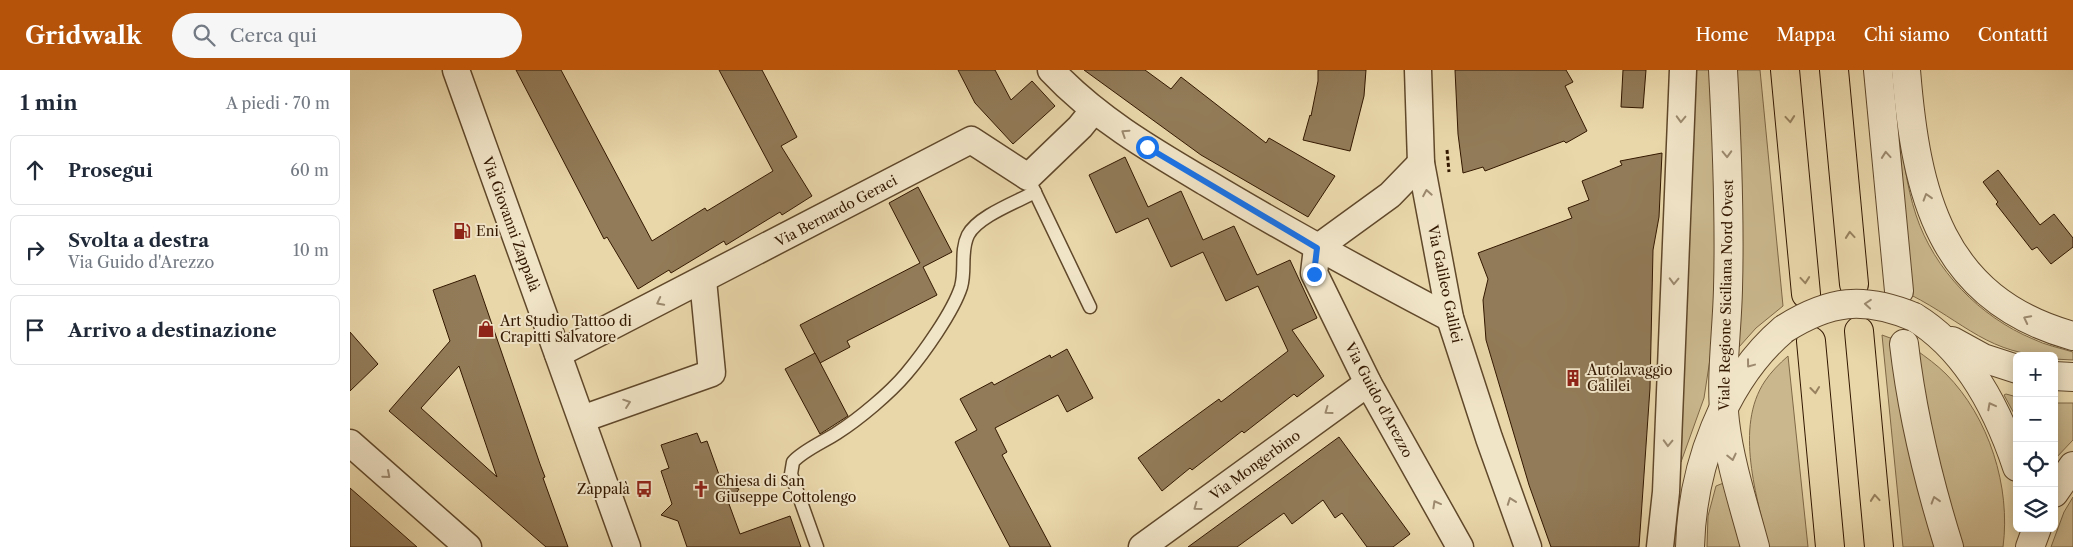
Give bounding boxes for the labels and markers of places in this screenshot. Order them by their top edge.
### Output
fuel station icon: Eni [452,221,472,241]
place label: Eni [476,222,499,240]
place label: Art Studio Tattoo di Crapitti Salvatore [499,312,632,346]
shop icon: Art Studio Tattoo di Crapitti Salvatore [476,319,496,339]
place label: Autolavaggio Galilei [1586,361,1673,395]
building icon: Autolavaggio Galilei [1563,368,1583,388]
place label: Chiesa di San Giuseppe Cottolengo [715,472,856,506]
bus stop icon: Zappalà [634,479,654,499]
church icon: Chiesa di San Giuseppe Cottolengo [691,479,711,499]
place label: Zappalà [577,480,631,498]

